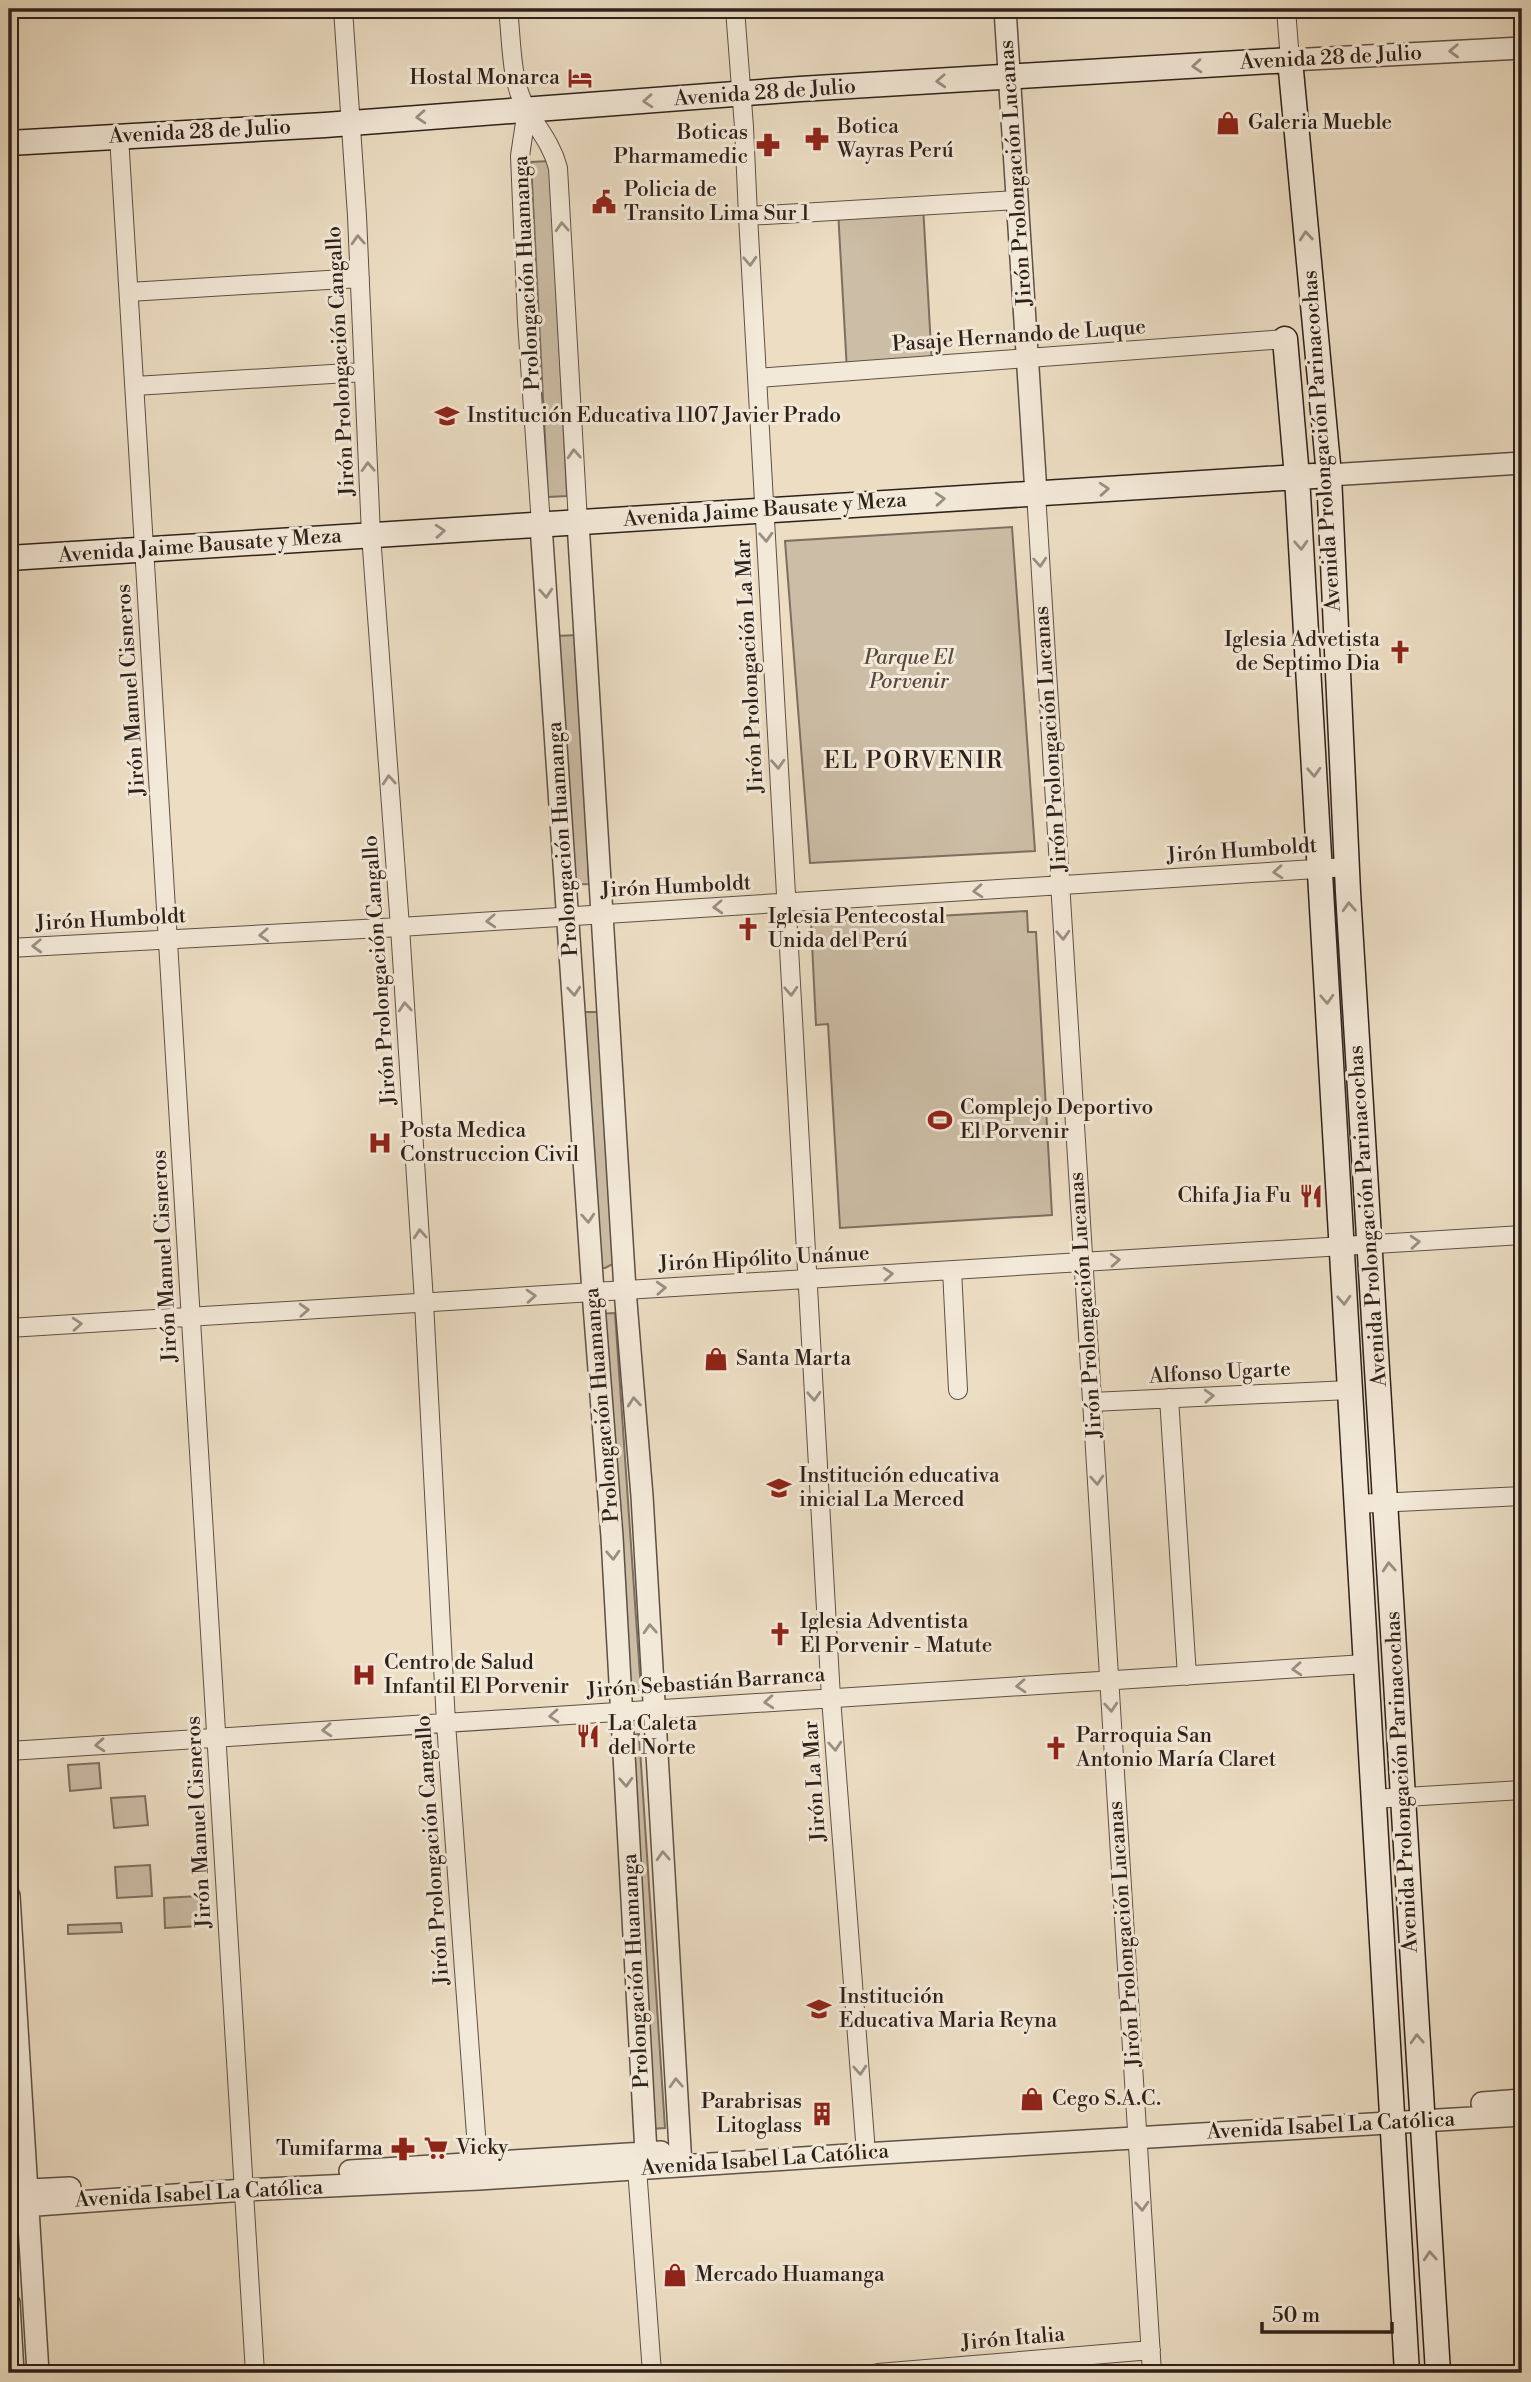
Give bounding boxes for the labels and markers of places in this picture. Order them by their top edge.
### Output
hotel icon: Hostal Monarca [566,64,594,92]
place label: Hostal Monarca [410,65,560,91]
shop icon: Galeria Mueble [1214,109,1242,137]
place label: Galeria Mueble [1248,110,1392,136]
place label: Botica Wayras Perú [836,114,954,164]
place label: Boticas Pharmamedic [614,120,748,170]
pharmacy icon: Botica Wayras Perú [803,125,831,153]
pharmacy icon: Boticas Pharmamedic [754,131,782,159]
place label: Policia de Transito Lima Sur 1 [624,177,810,227]
public building icon: Policia de Transito Lima Sur 1 [590,188,618,216]
school or university icon: Institución Educativa 1107 Javier Prado [433,402,461,430]
place label: Institución Educativa 1107 Javier Prado [467,403,841,429]
place label: Iglesia Advetista de Septimo Dia [1224,627,1380,677]
church icon: Iglesia Advetista de Septimo Dia [1386,638,1414,666]
place label: Iglesia Pentecostal Unida del Perú [768,904,945,954]
church icon: Iglesia Pentecostal Unida del Perú [734,915,762,943]
place label: Complejo Deportivo El Porvenir [960,1095,1153,1145]
sports icon: Complejo Deportivo El Porvenir [926,1106,954,1134]
place label: Posta Medica Construccion Civil [400,1118,579,1168]
hospital icon: Posta Medica Construccion Civil [366,1129,394,1157]
restaurant icon: Chifa Jia Fu [1297,1182,1325,1210]
place label: Chifa Jia Fu [1177,1183,1291,1209]
shop icon: Santa Marta [702,1345,730,1373]
place label: Santa Marta [736,1346,852,1372]
place label: Institución educativa inicial La Merced [799,1463,1000,1513]
school or university icon: Institución educativa inicial La Merced [765,1474,793,1502]
place label: Iglesia Adventista El Porvenir - Matute [800,1609,992,1659]
church icon: Iglesia Adventista El Porvenir - Matute [766,1620,794,1648]
place label: Centro de Salud Infantil El Porvenir [384,1650,569,1700]
hospital icon: Centro de Salud Infantil El Porvenir [350,1661,378,1689]
place label: La Caleta del Norte [608,1711,697,1761]
restaurant icon: La Caleta del Norte [574,1722,602,1750]
place label: Parroquia San Antonio María Claret [1075,1723,1277,1773]
church icon: Parroquia San Antonio María Claret [1042,1734,1070,1762]
place label: Institución Educativa Maria Reyna [839,1984,1057,2034]
school or university icon: Institución Educativa Maria Reyna [805,1995,833,2023]
shop icon: Cego S.A.C. [1018,2085,1046,2113]
place label: Cego S.A.C. [1052,2086,1161,2112]
place label: Parabrisas Litoglass [701,2089,802,2139]
building icon: Parabrisas Litoglass [808,2100,836,2128]
supermarket icon: Vicky [422,2134,450,2162]
pharmacy icon: Tumifarma [389,2135,417,2163]
place label: Vicky [455,2135,509,2161]
place label: Tumifarma [276,2136,383,2162]
shop icon: Mercado Huamanga [661,2261,689,2289]
place label: Mercado Huamanga [695,2262,885,2288]

